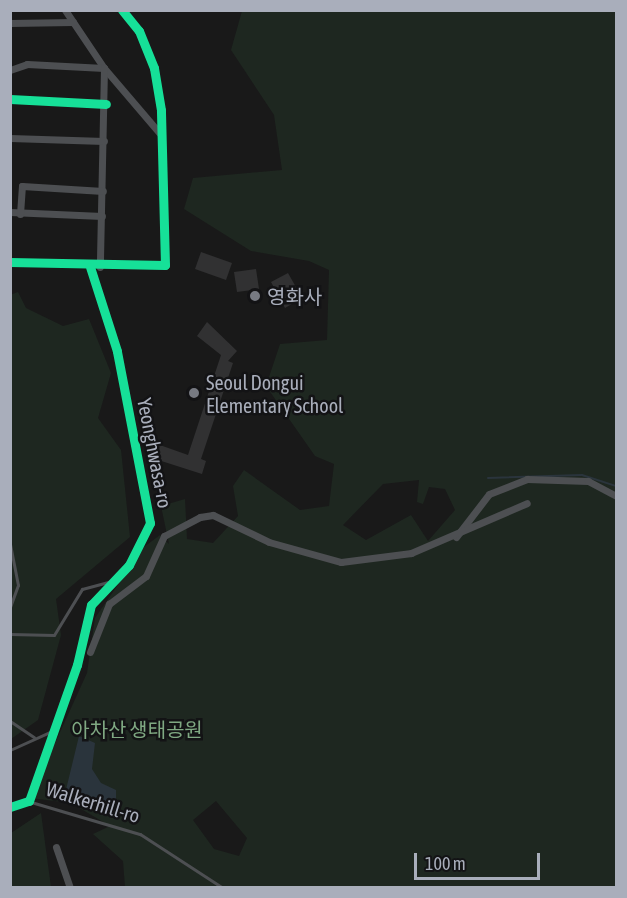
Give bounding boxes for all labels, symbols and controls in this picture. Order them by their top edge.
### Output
place label: 영화사 [267,284,322,308]
marker: 영화사 [248,289,262,303]
place label: Seoul Dongui Elementary School [206,370,343,417]
marker: Seoul Dongui Elementary School [187,386,201,400]
street label: Yeonghwasa-ro [133,396,177,510]
park label: 아차산 생태공원 [71,717,203,741]
street label: Walkerhill-ro [43,776,143,828]
scale bar [417,841,543,879]
text: 100 m [425,853,466,874]

